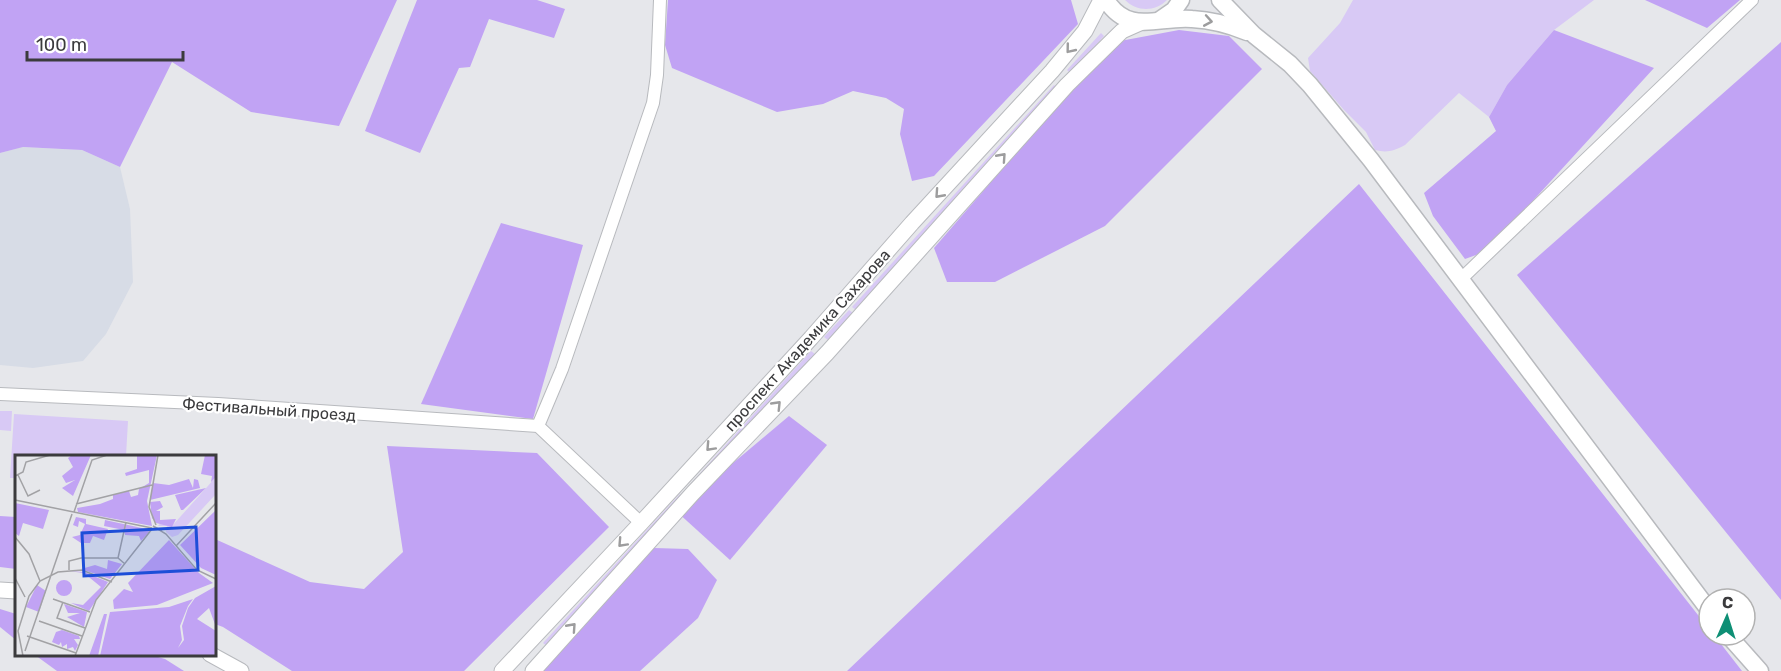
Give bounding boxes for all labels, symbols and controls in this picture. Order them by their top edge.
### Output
one-way arrow [1204,15,1213,27]
scale bar [27,24,183,62]
text: 100 m [36,34,87,56]
one-way arrow [1066,42,1077,53]
one-way arrow [995,154,1006,164]
one-way arrow [935,187,946,198]
street label: проспект Академика Сахарова [721,245,894,435]
street label: Фестивальный проезд [181,394,357,425]
one-way arrow [770,401,781,412]
one-way arrow [706,440,717,451]
inset map [15,455,216,656]
one-way arrow [619,536,630,547]
north arrow [1697,587,1757,647]
text: С [1722,593,1734,612]
one-way arrow [565,624,576,634]

